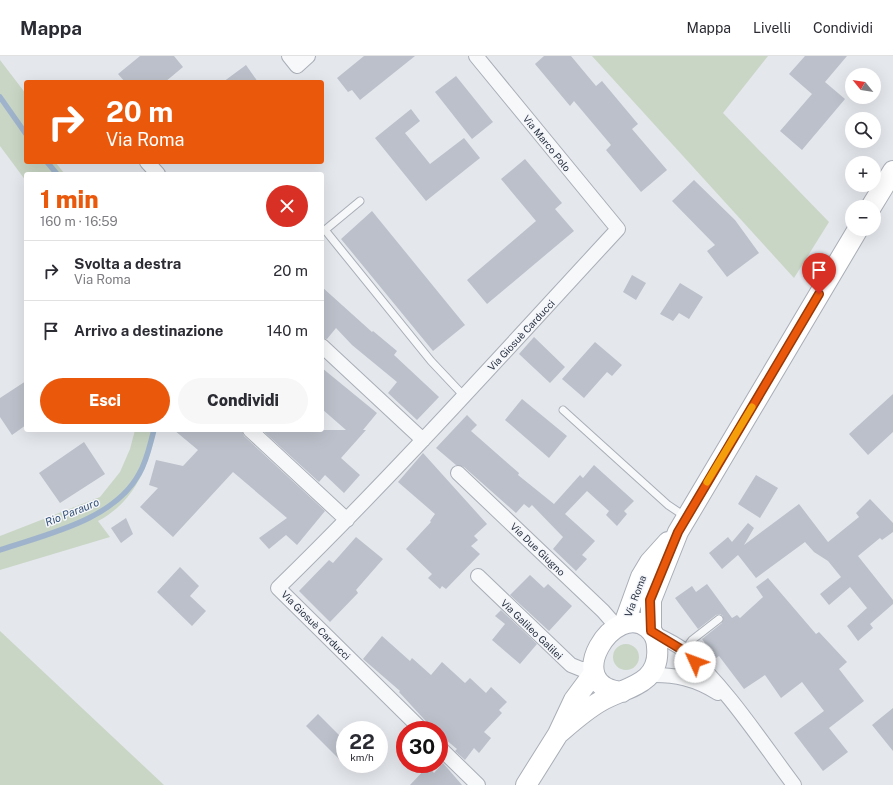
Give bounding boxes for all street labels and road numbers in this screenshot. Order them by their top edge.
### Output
street label: Via Marco Polo [521,112,574,174]
street label: Via Giosuè Carducci [485,297,557,373]
street label: Via Due Giugno [508,520,568,578]
street label: Via Roma [622,574,648,618]
street label: Via Giosuè Carducci [279,588,353,662]
street label: Via Galileo Galilei [499,596,565,662]

